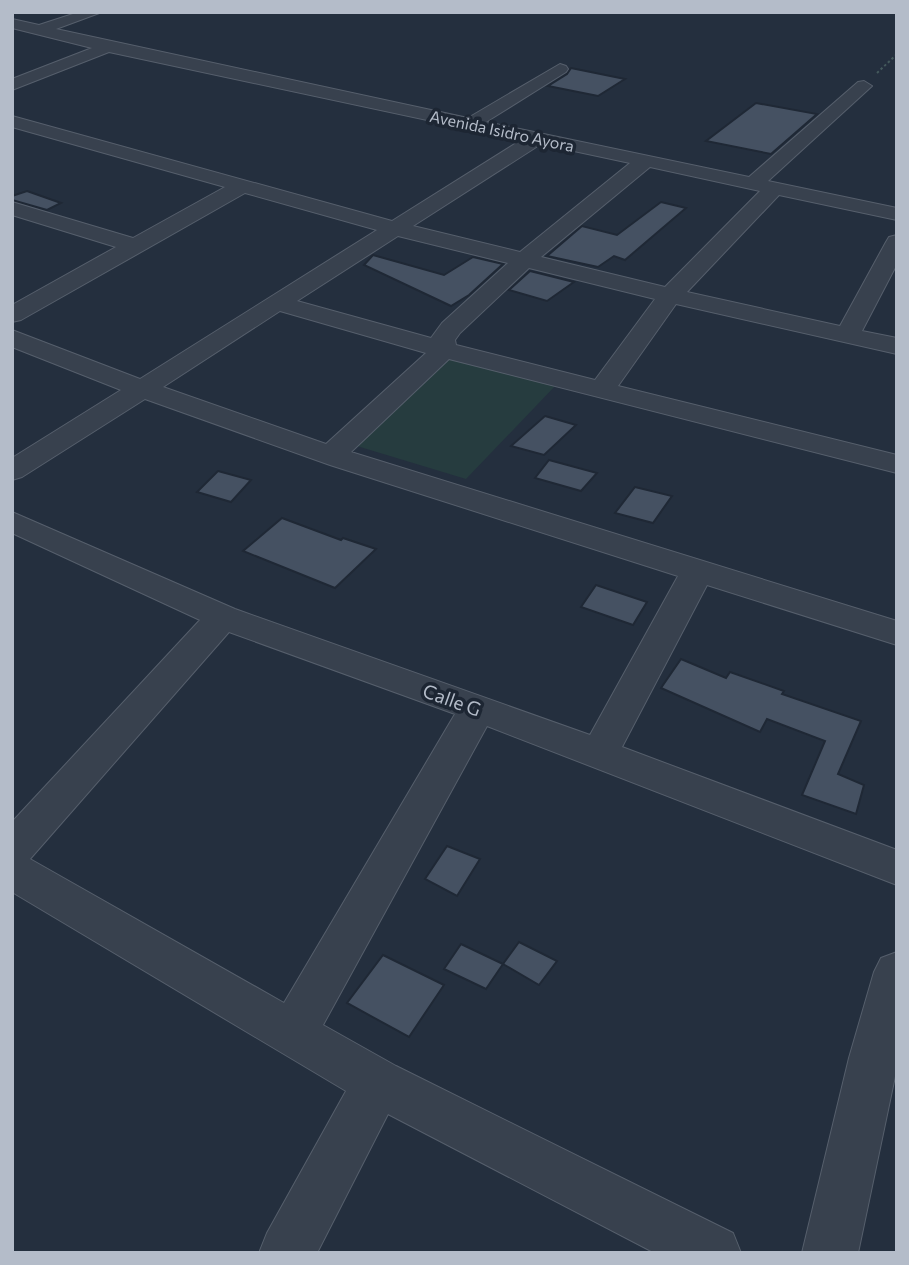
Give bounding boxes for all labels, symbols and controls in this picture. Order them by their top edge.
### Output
street label: Avenida Isidro Ayora [428,106,576,155]
street label: Calle G [420,678,484,721]

